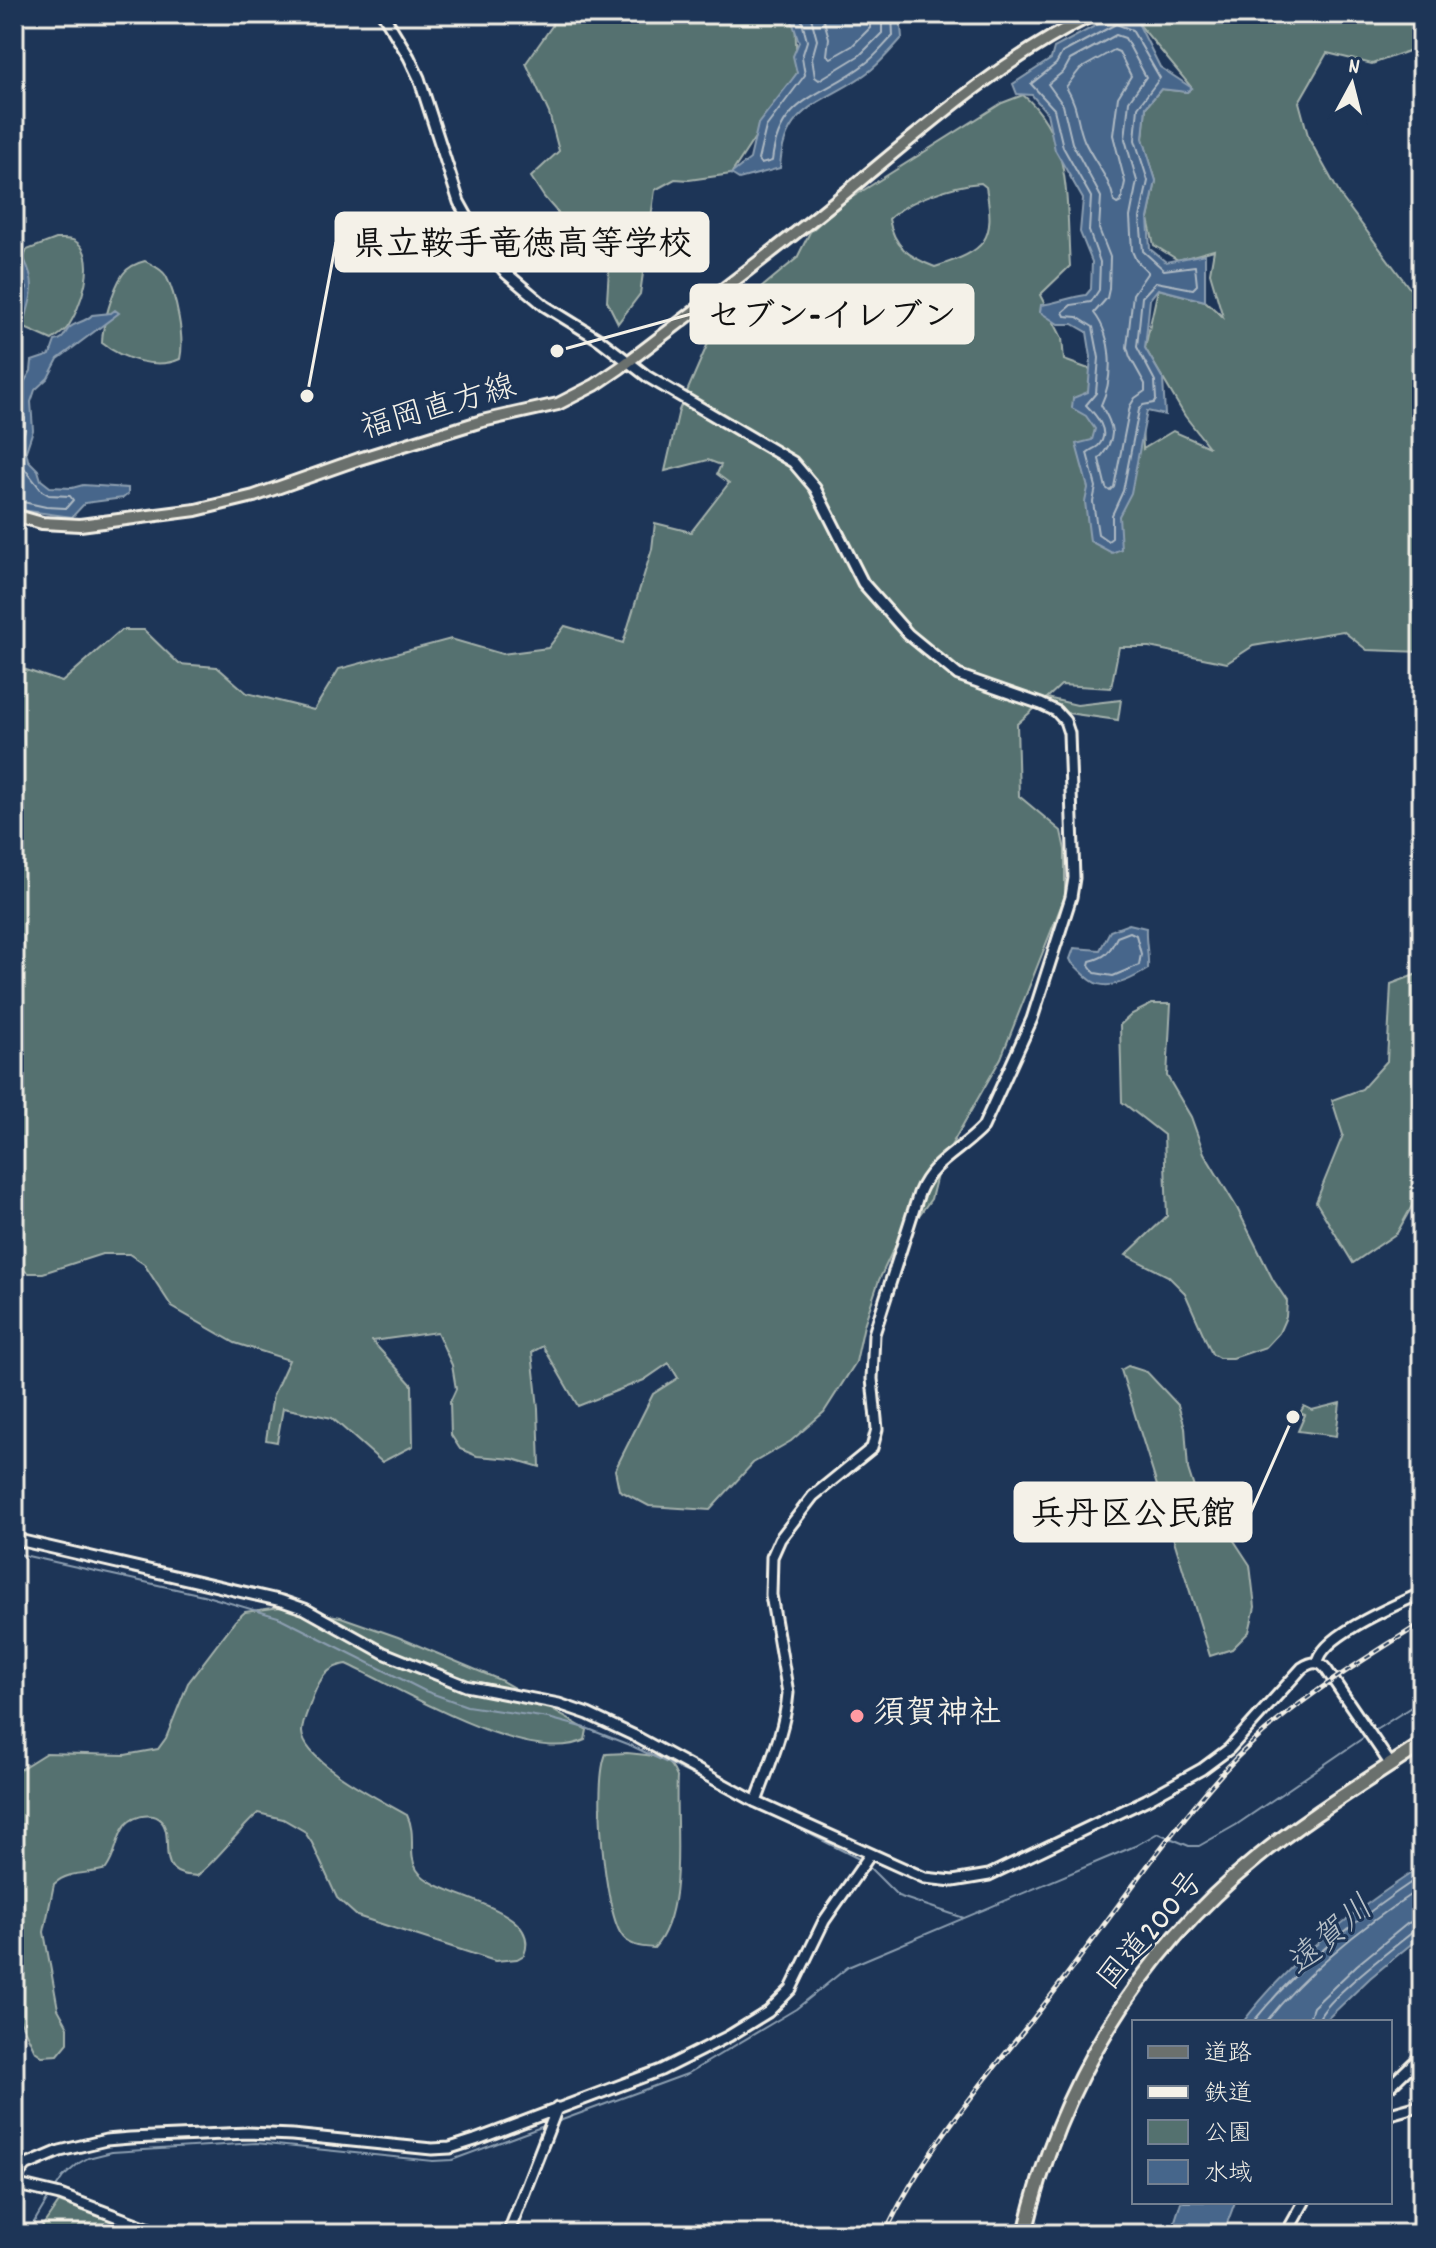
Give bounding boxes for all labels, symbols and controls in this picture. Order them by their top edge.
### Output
north arrow [1312,44,1392,124]
text: N [1347,52,1361,84]
callout: 県立鞍手竜徳高等学校 [336,213,708,271]
text: 県立鞍手竜徳高等学校 [352,223,692,272]
callout: セブン-イレブン [691,285,973,343]
text: セブン-イレブン [707,295,957,344]
street label: 福岡直方線 [356,366,522,454]
callout: 兵丹区公民館 [1015,1483,1251,1541]
text: 兵丹区公民館 [1031,1493,1235,1542]
place label: 須賀神社 [873,1693,1001,1739]
marker: 須賀神社 [848,1707,866,1725]
street label: 国道200号 [1089,1862,1217,2002]
water label: 遠賀川 [1277,1886,1387,1990]
legend [1132,2020,1392,2204]
text: 道路 [1204,2038,1252,2072]
text: 鉄道 [1204,2078,1252,2112]
text: 公園 [1204,2118,1252,2152]
text: 水域 [1204,2158,1252,2192]

